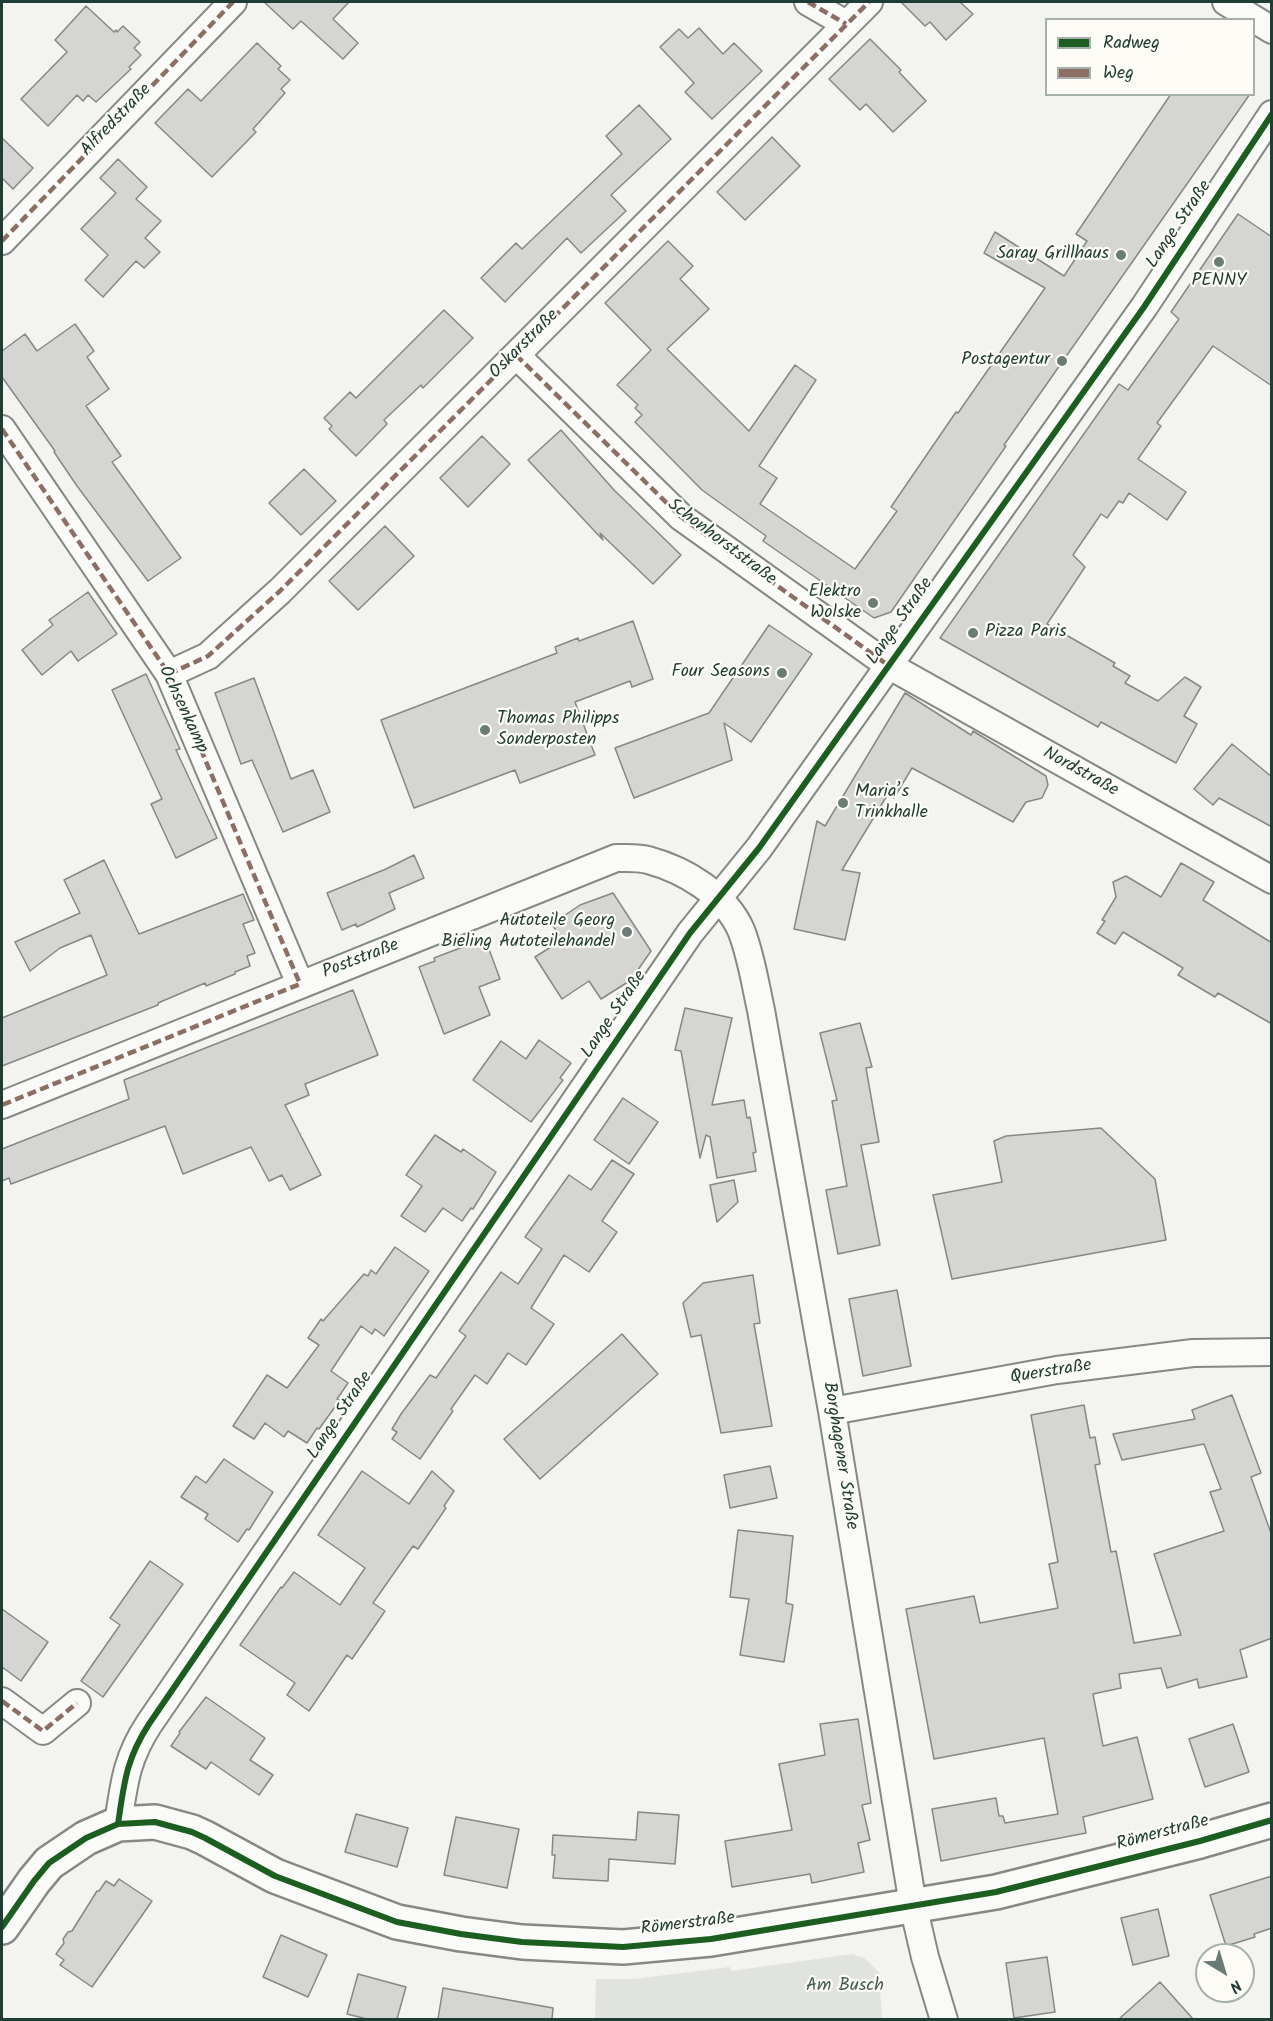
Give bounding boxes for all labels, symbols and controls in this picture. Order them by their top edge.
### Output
legend [1045,18,1255,96]
text: Radweg [1103,29,1160,58]
text: Weg [1103,59,1134,88]
street label: Alfredstraße [77,80,157,162]
street label: Lange Straße [1143,177,1217,273]
place label: Saray Grillhaus [996,244,1109,266]
marker: Saray Grillhaus [1114,248,1128,262]
marker: PENNY [1212,255,1226,269]
place label: PENNY [1191,271,1247,293]
street label: Oskarstraße [486,306,564,384]
place label: Postagentur [961,350,1050,372]
marker: Postagentur [1055,354,1069,368]
street label: Schonhorststraße [662,495,780,591]
street label: Lange Straße [863,574,939,670]
place label: Elektro Wolske [808,582,861,624]
marker: Elektro Wolske [866,596,880,610]
place label: Pizza Paris [985,622,1067,644]
marker: Pizza Paris [966,626,980,640]
place label: Four Seasons [671,662,770,684]
street label: Ochsenkamp [152,663,212,757]
marker: Four Seasons [775,666,789,680]
place label: Thomas Philipps Sonderposten [497,709,619,752]
marker: Thomas Philipps Sonderposten [478,723,492,737]
street label: Nordstraße [1038,743,1122,803]
place label: Maria’s Trinkhalle [855,782,928,824]
marker: Maria’s Trinkhalle [836,796,850,810]
place label: Autoteile Georg Bieling Autoteilehandel [441,911,615,954]
marker: Autoteile Georg Bieling Autoteilehandel [620,925,634,939]
street label: Poststraße [320,936,402,984]
street label: Lange Straße [578,967,652,1063]
street label: Querstraße [1009,1356,1093,1390]
street label: Lange Straße [304,1368,378,1464]
street label: Borghagener Straße [817,1381,861,1531]
street label: Römerstraße [1114,1811,1212,1857]
street label: Römerstraße [640,1909,736,1941]
north arrow [1195,1943,1255,2003]
text: N [1223,1973,1247,1999]
park label: Am Busch [806,1976,884,1998]

